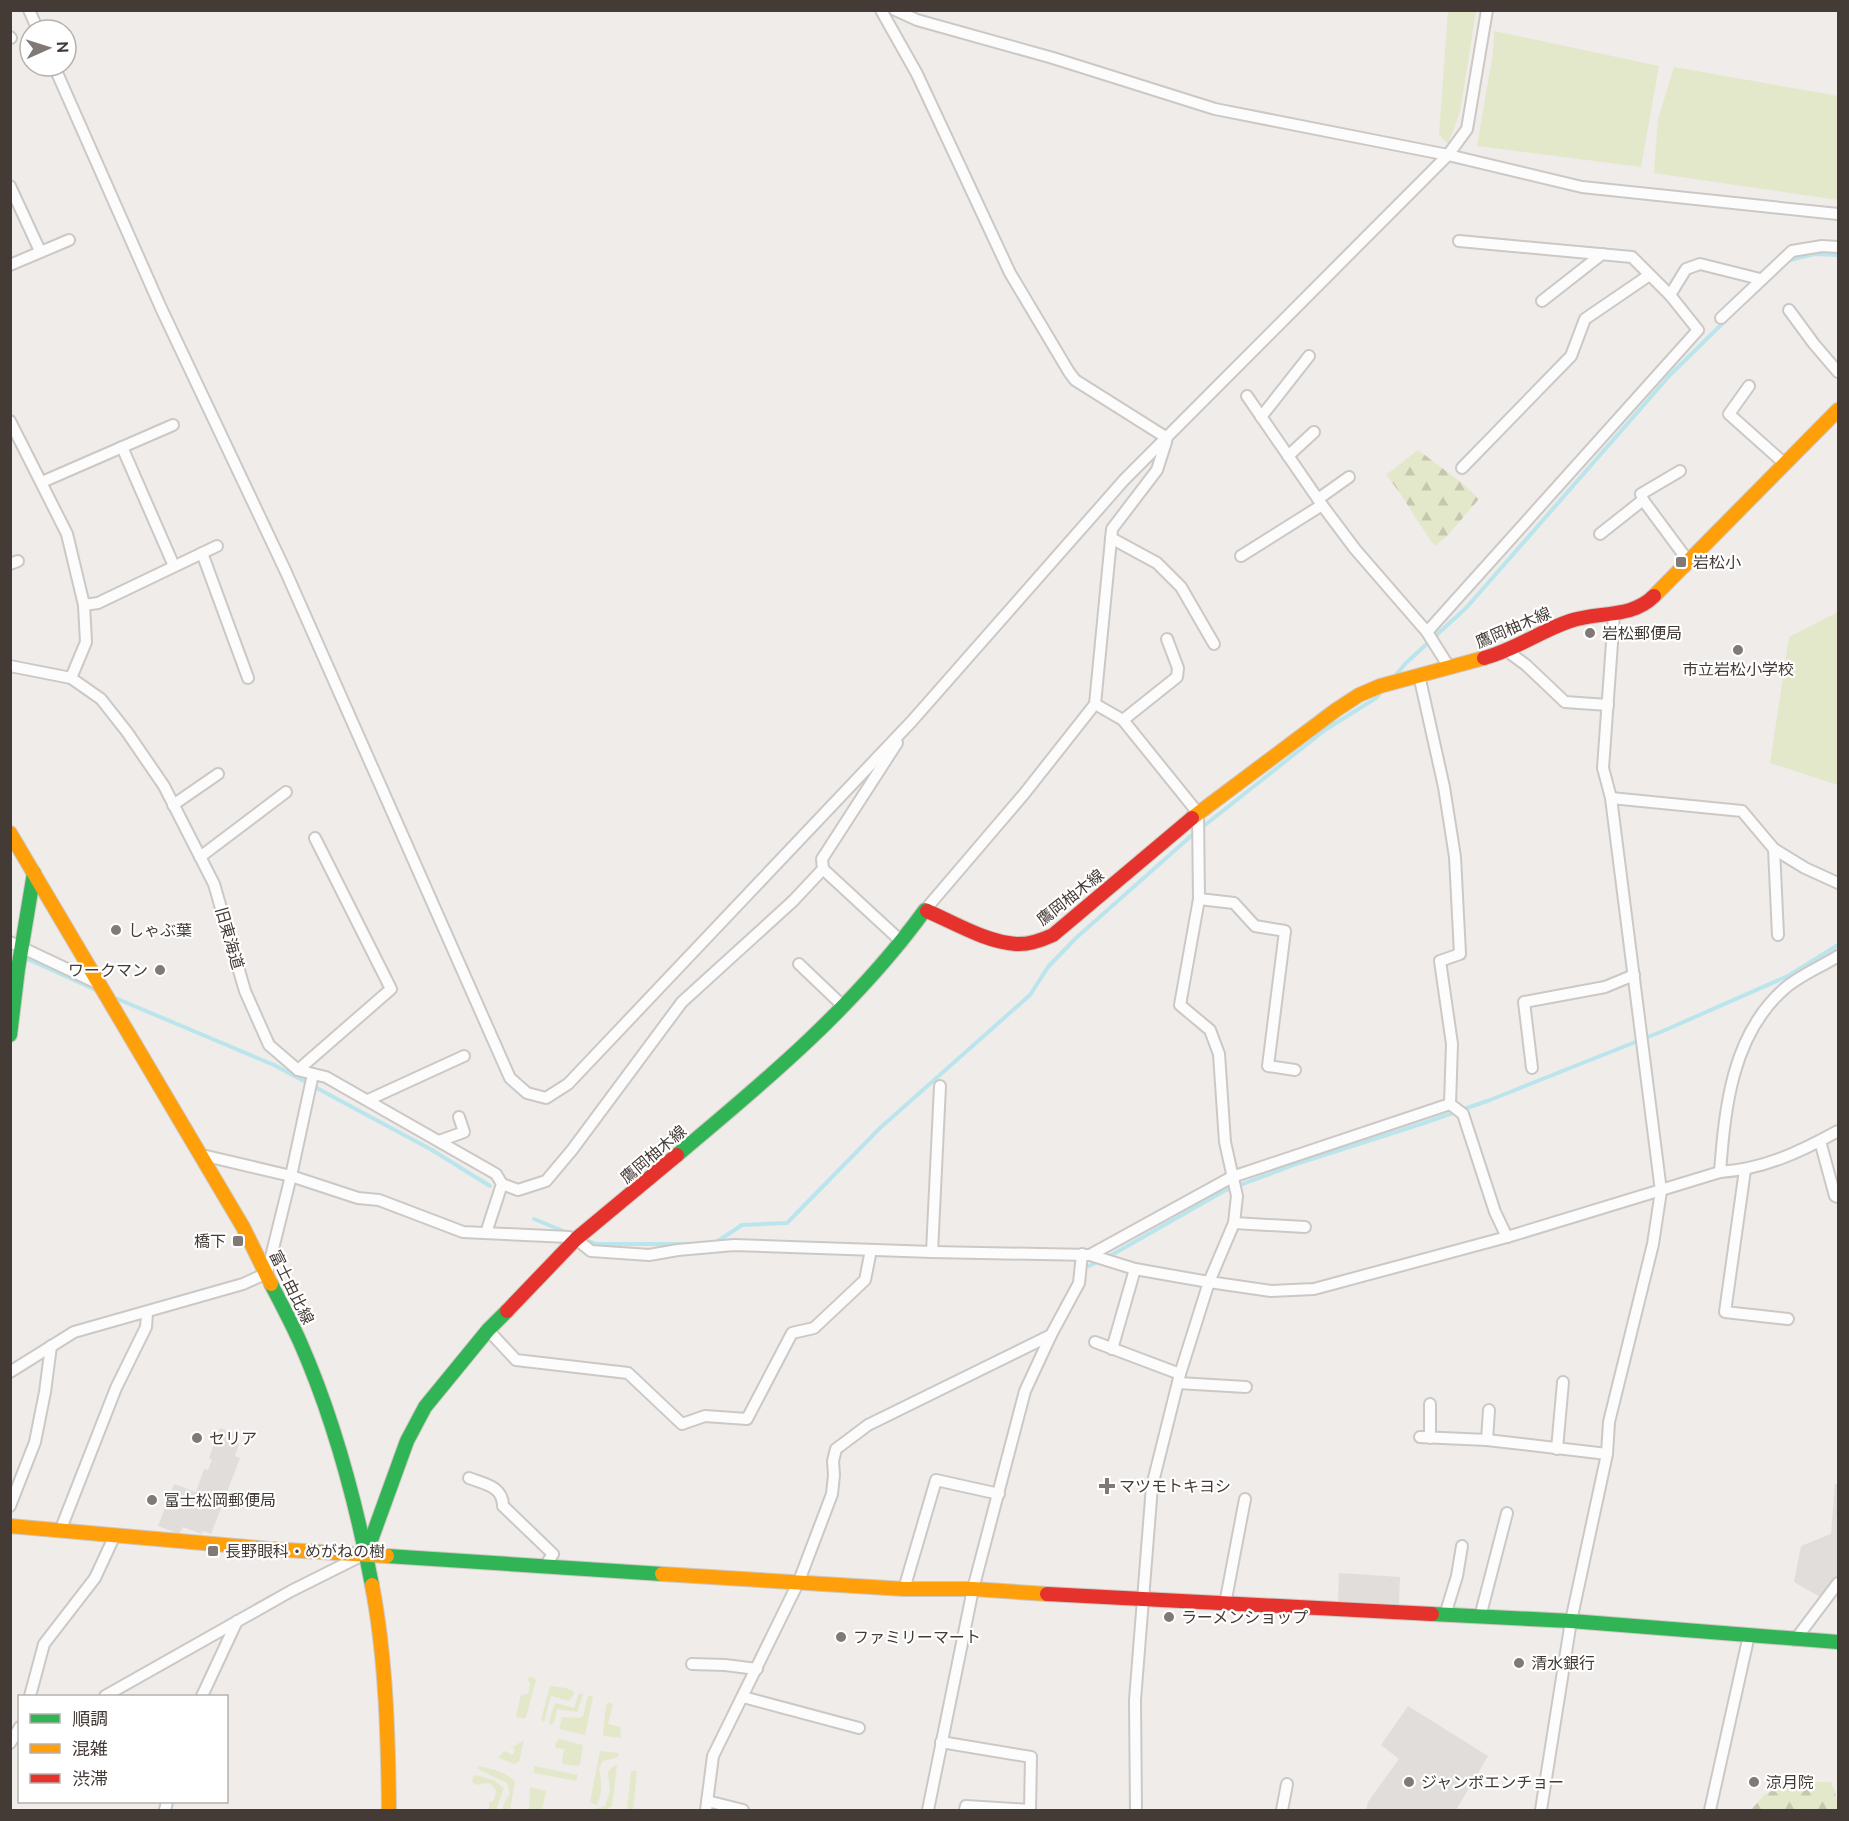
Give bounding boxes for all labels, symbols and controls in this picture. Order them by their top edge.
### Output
north arrow [18,18,78,78]
text: N [54,41,72,54]
place label: 岩松小 [1693,553,1741,571]
marker: 岩松小 [1674,555,1688,569]
street label: 鷹岡柚木線 [1473,603,1553,651]
place label: 岩松郵便局 [1602,624,1682,642]
marker: 岩松郵便局 [1583,626,1597,640]
marker: 市立岩松小学校 [1731,643,1745,657]
place label: 市立岩松小学校 [1682,660,1794,678]
street label: 鷹岡柚木線 [1033,865,1107,929]
street label: 旧東海道 [213,905,247,971]
place label: しゃぶ葉 [128,921,192,939]
marker: しゃぶ葉 [109,923,123,937]
place label: ワークマン [68,961,148,979]
marker: ワークマン [153,963,167,977]
street label: 鷹岡柚木線 [617,1121,689,1187]
place label: 橋下 [194,1232,226,1250]
marker: 橋下 [231,1234,245,1248]
street label: 富士由比線 [266,1247,318,1327]
place label: セリア [209,1429,257,1447]
marker: セリア [190,1431,204,1445]
place label: マツモトキヨシ [1119,1477,1231,1495]
marker: マツモトキヨシ [1100,1479,1114,1493]
place label: 富士松岡郵便局 [164,1491,276,1509]
marker: 富士松岡郵便局 [145,1493,159,1507]
place label: 長野眼科・めがねの樹 [225,1542,385,1560]
marker: 長野眼科・めがねの樹 [206,1544,220,1558]
place label: ラーメンショップ [1181,1608,1308,1626]
marker: ラーメンショップ [1162,1610,1176,1624]
place label: ファミリーマート [853,1628,981,1646]
marker: ファミリーマート [834,1630,848,1644]
place label: 清水銀行 [1531,1654,1595,1672]
marker: 清水銀行 [1512,1656,1526,1670]
legend [18,1695,228,1803]
text: 順調 [72,1708,108,1728]
text: 混雑 [72,1738,108,1758]
text: 渋滞 [72,1768,108,1788]
place label: ジャンボエンチョー [1421,1773,1564,1791]
place label: 涼月院 [1766,1773,1814,1791]
marker: ジャンボエンチョー [1402,1775,1416,1789]
marker: 涼月院 [1747,1775,1761,1789]

